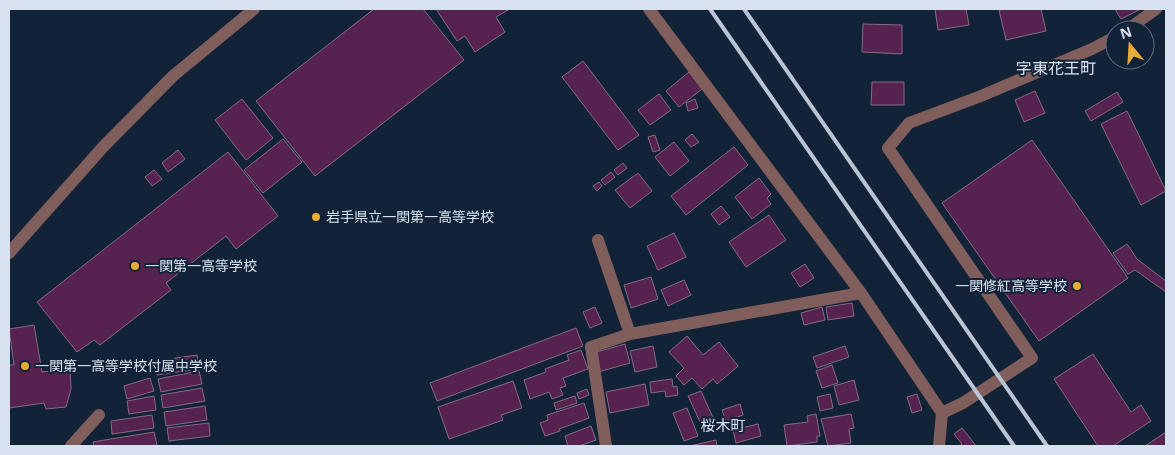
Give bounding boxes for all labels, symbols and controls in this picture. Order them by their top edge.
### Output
north arrow [1105,20,1155,70]
text: N [1117,21,1134,43]
district label: 字東花王町 [1016,57,1096,79]
place label: 岩手県立一関第一高等学校 [326,207,494,226]
marker: 岩手県立一関第一高等学校 [310,211,322,223]
place label: 一関第一高等学校 [145,256,257,275]
marker: 一関第一高等学校 [129,260,141,272]
place label: 一関修紅高等学校 [955,276,1067,295]
marker: 一関修紅高等学校 [1071,280,1083,292]
place label: 一関第一高等学校付属中学校 [35,356,217,375]
marker: 一関第一高等学校付属中学校 [19,360,31,372]
district label: 桜木町 [700,415,746,435]

